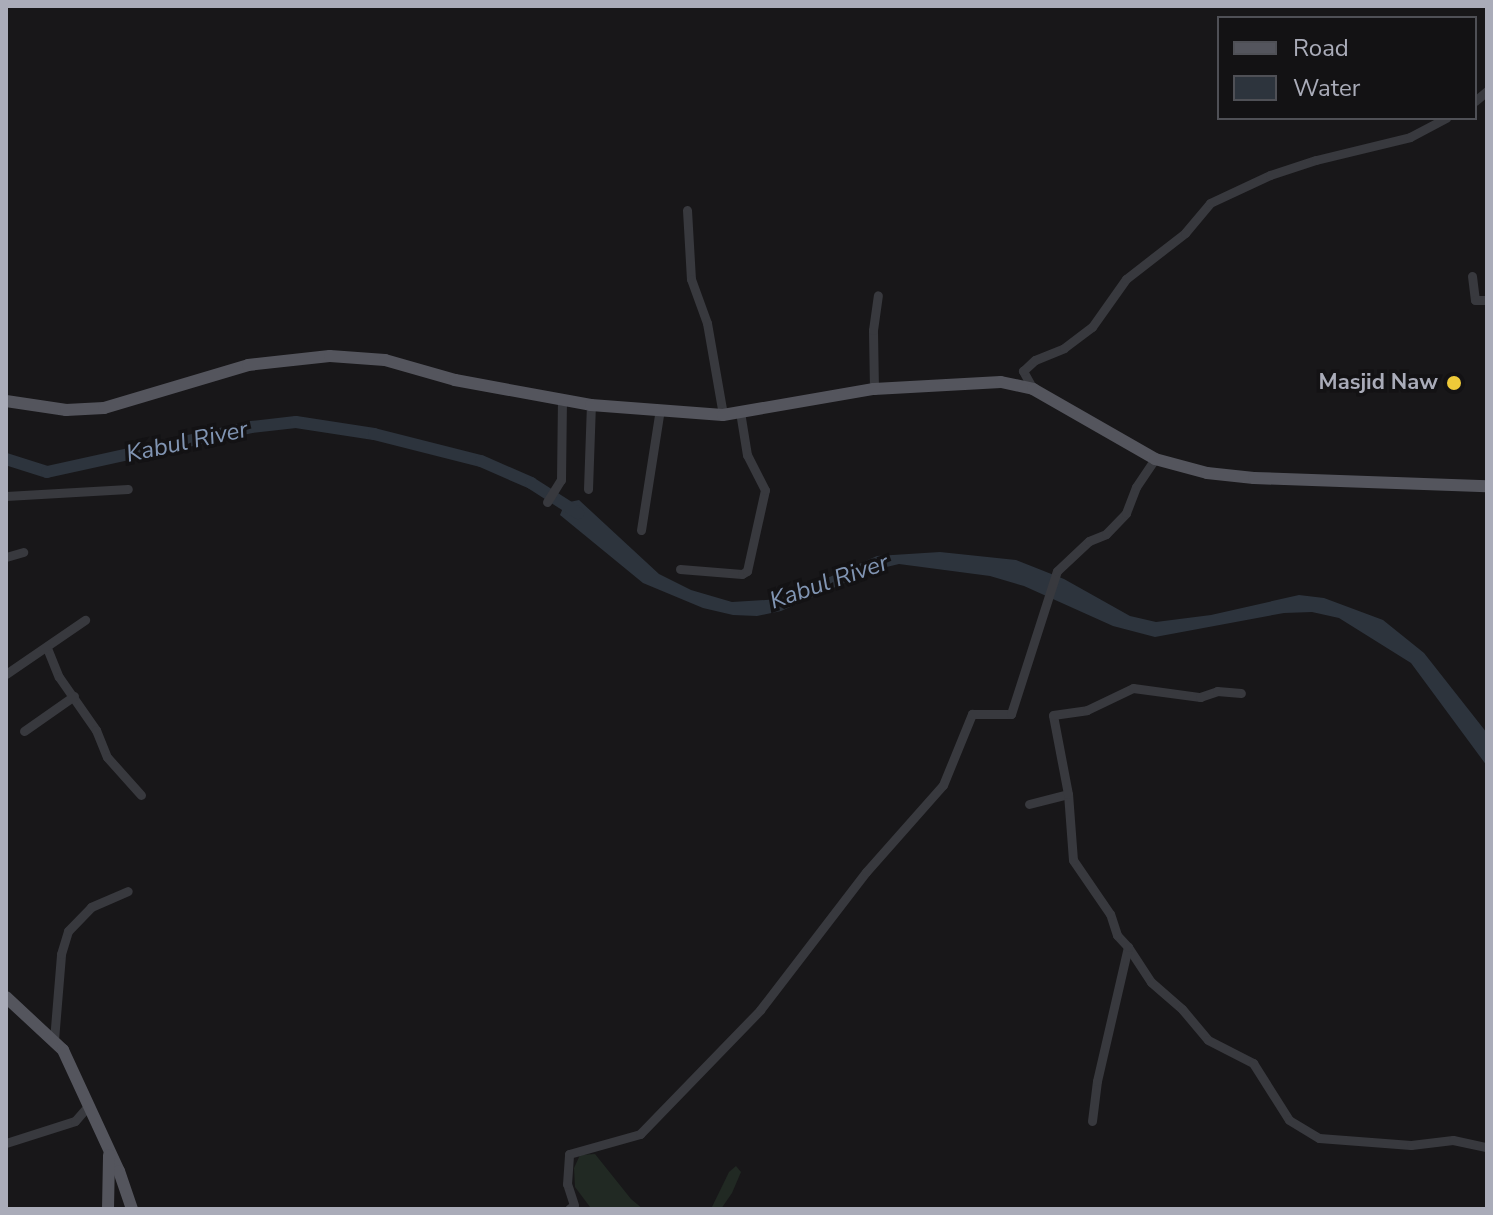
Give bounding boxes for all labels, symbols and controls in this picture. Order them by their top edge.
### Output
legend [1217,16,1477,120]
text: Road [1293,32,1349,64]
text: Water [1293,72,1360,104]
place label: Masjid Naw [1319,370,1438,396]
marker: Masjid Naw [1445,374,1463,392]
water label: Kabul River [124,415,250,469]
water label: Kabul River [766,548,892,616]

